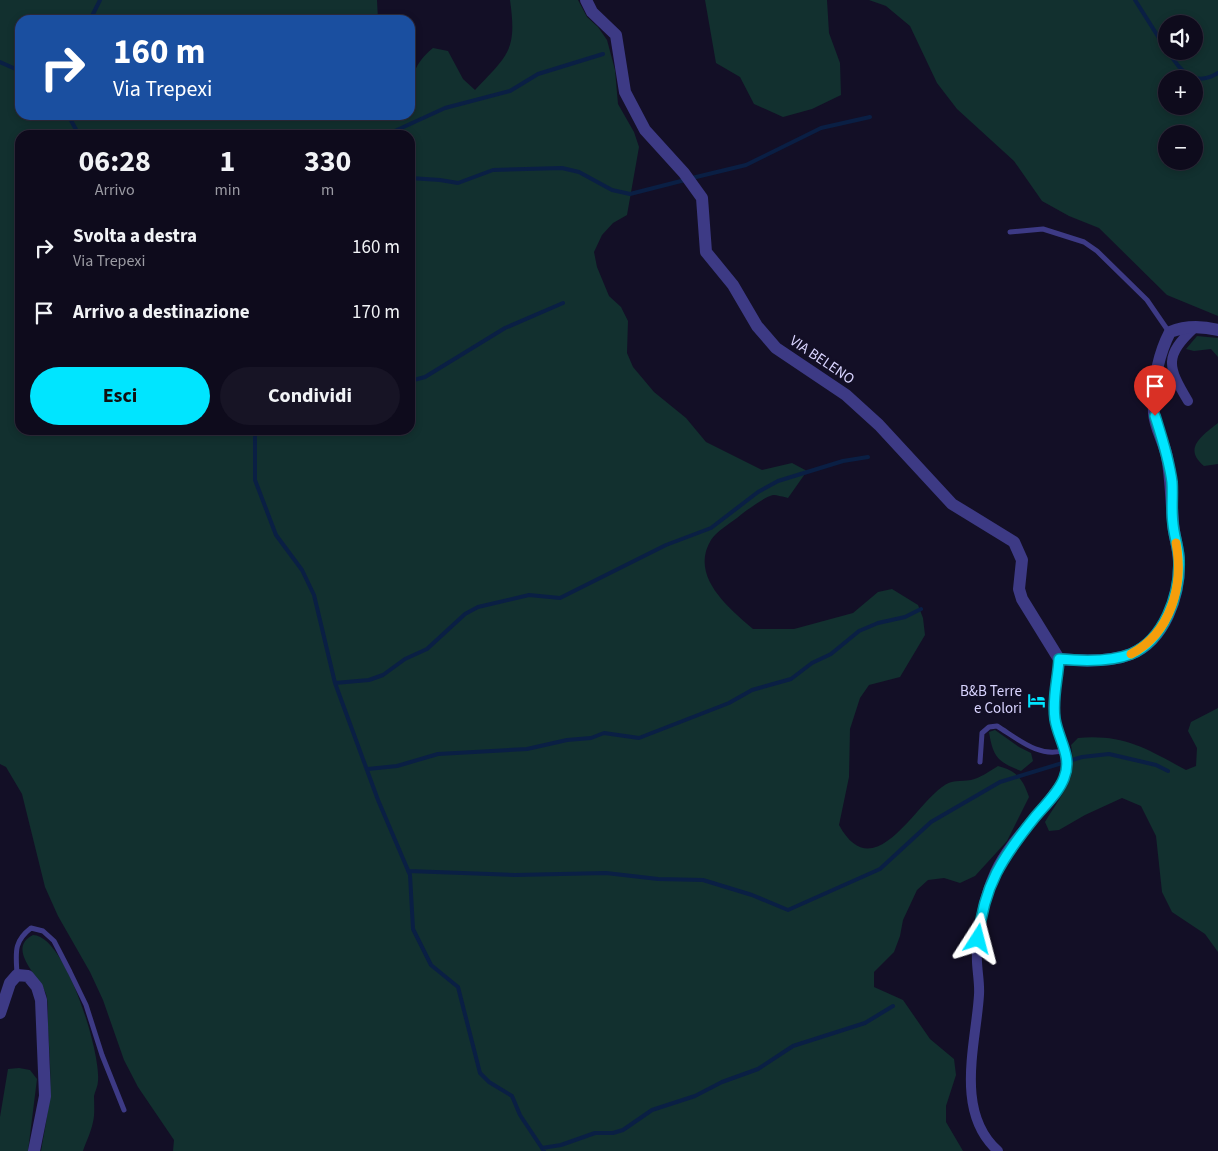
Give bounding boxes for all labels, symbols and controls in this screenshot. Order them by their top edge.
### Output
map controls [1158,15,1203,170]
button: sound [1158,15,1203,60]
text: 160 m [113,27,205,77]
icon: right [30,35,95,100]
button: + [1158,70,1203,115]
text: Via Trepexi [113,73,213,105]
button: − [1158,125,1203,170]
text: 06:28 [79,140,151,183]
text: 1 [219,140,235,183]
text: 330 [304,140,351,183]
text: Arrivo [95,179,135,201]
text: min [214,179,240,201]
text: m [321,179,334,201]
text: Svolta a destra [73,223,197,250]
icon: right [30,234,58,262]
text: 160 m [352,234,400,261]
text: Via Trepexi [73,250,145,272]
icon: arrive [30,299,58,327]
text: Arrivo a destinazione [73,299,250,326]
text: 170 m [352,299,400,326]
street label: VIA BELENO [785,330,859,390]
pin [1134,365,1176,416]
button: Esci [30,367,210,425]
button: Condividi [220,367,400,425]
icon: arrive [1141,372,1169,400]
place label: B&B Terre e Colori [960,681,1022,719]
hotel icon: B&B Terre e Colori [1026,690,1046,710]
position arrow [951,912,1003,964]

